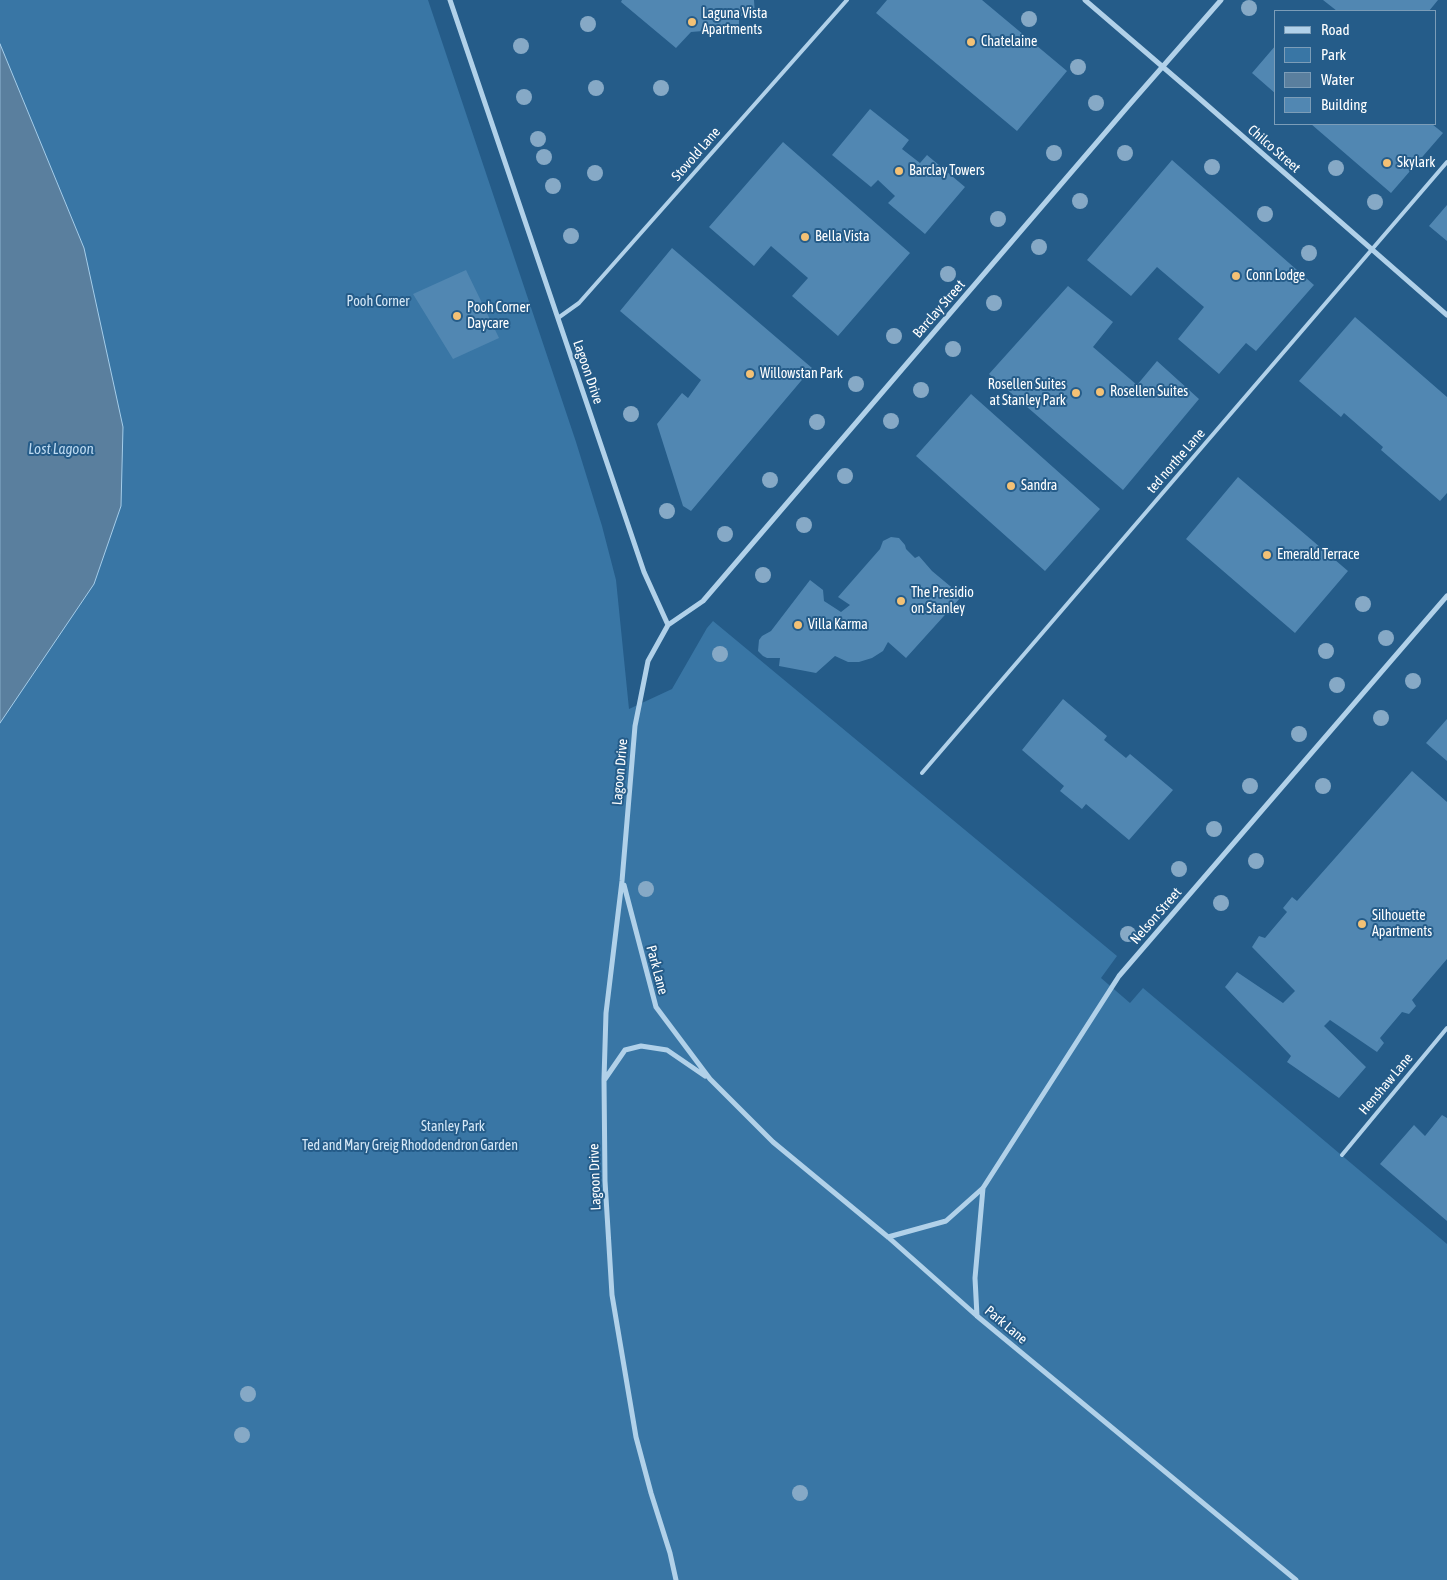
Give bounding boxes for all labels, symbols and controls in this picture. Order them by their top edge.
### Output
place label: Laguna Vista Apartments [702,6,767,38]
legend [1274,10,1437,125]
marker: Laguna Vista Apartments [686,16,698,28]
text: Road [1321,21,1350,38]
place label: Chatelaine [981,34,1037,50]
marker: Chatelaine [965,36,977,48]
text: Park [1321,46,1346,63]
text: Water [1321,71,1354,88]
text: Building [1321,96,1367,113]
street label: Chilco Street [1244,122,1304,176]
street label: Stovold Lane [668,124,724,184]
place label: Skylark [1397,155,1435,171]
marker: Skylark [1381,157,1393,169]
place label: Barclay Towers [909,163,985,179]
marker: Barclay Towers [893,165,905,177]
place label: Bella Vista [815,229,869,245]
marker: Bella Vista [799,231,811,243]
place label: Conn Lodge [1246,268,1305,284]
marker: Conn Lodge [1230,270,1242,282]
street label: Barclay Street [909,277,969,341]
park label: Pooh Corner [347,294,409,310]
place label: Pooh Corner Daycare [467,300,530,332]
marker: Pooh Corner Daycare [451,310,463,322]
street label: Lagoon Drive [569,338,607,406]
place label: Willowstan Park [760,366,843,382]
marker: Willowstan Park [744,368,756,380]
place label: Rosellen Suites at Stanley Park [988,377,1066,410]
place label: Rosellen Suites [1110,384,1188,400]
marker: Rosellen Suites [1094,386,1106,398]
marker: Rosellen Suites at Stanley Park [1070,387,1082,399]
street label: ted northe Lane [1143,425,1209,497]
water label: Lost Lagoon [28,440,94,458]
place label: Sandra [1021,478,1057,494]
marker: Sandra [1005,480,1017,492]
place label: Emerald Terrace [1277,547,1360,563]
marker: Emerald Terrace [1261,549,1273,561]
place label: The Presidio on Stanley [911,585,974,618]
marker: The Presidio on Stanley [895,595,907,607]
place label: Villa Karma [808,617,868,633]
marker: Villa Karma [792,619,804,631]
street label: Lagoon Drive [609,738,631,806]
street label: Nelson Street [1127,884,1185,948]
place label: Silhouette Apartments [1372,908,1432,940]
marker: Silhouette Apartments [1356,918,1368,930]
street label: Park Lane [642,943,672,997]
street label: Henshaw Lane [1356,1050,1416,1118]
park label: Stanley Park [421,1119,485,1135]
park label: Ted and Mary Greig Rhododendron Garden [302,1138,518,1154]
street label: Lagoon Drive [585,1143,605,1211]
street label: Park Lane [981,1302,1031,1348]

